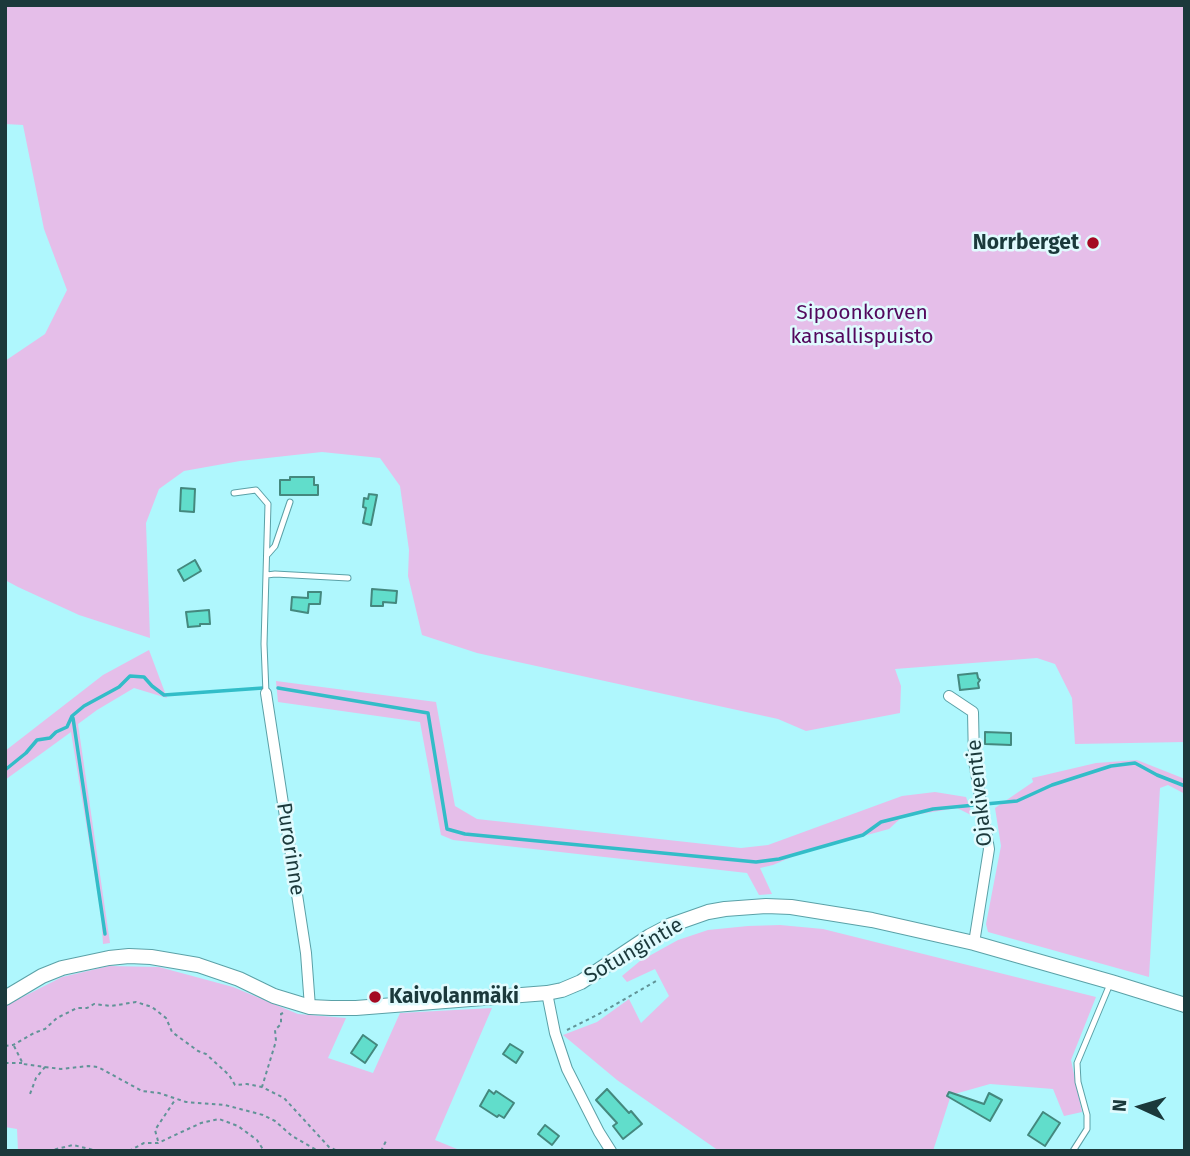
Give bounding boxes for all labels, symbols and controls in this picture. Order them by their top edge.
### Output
place label: Norrberget [973,230,1079,256]
marker: Norrberget [1085,235,1101,251]
park label: Sipoonkorven kansallispuisto [791,300,933,350]
street label: Ojakiventie [962,738,998,848]
street label: Purorinne [270,801,310,897]
street label: Sotungintie [580,913,688,989]
place label: Kaivolanmäki [389,984,519,1010]
marker: Kaivolanmäki [367,989,383,1005]
north arrow [1106,1072,1176,1142]
text: N [1108,1098,1131,1113]

